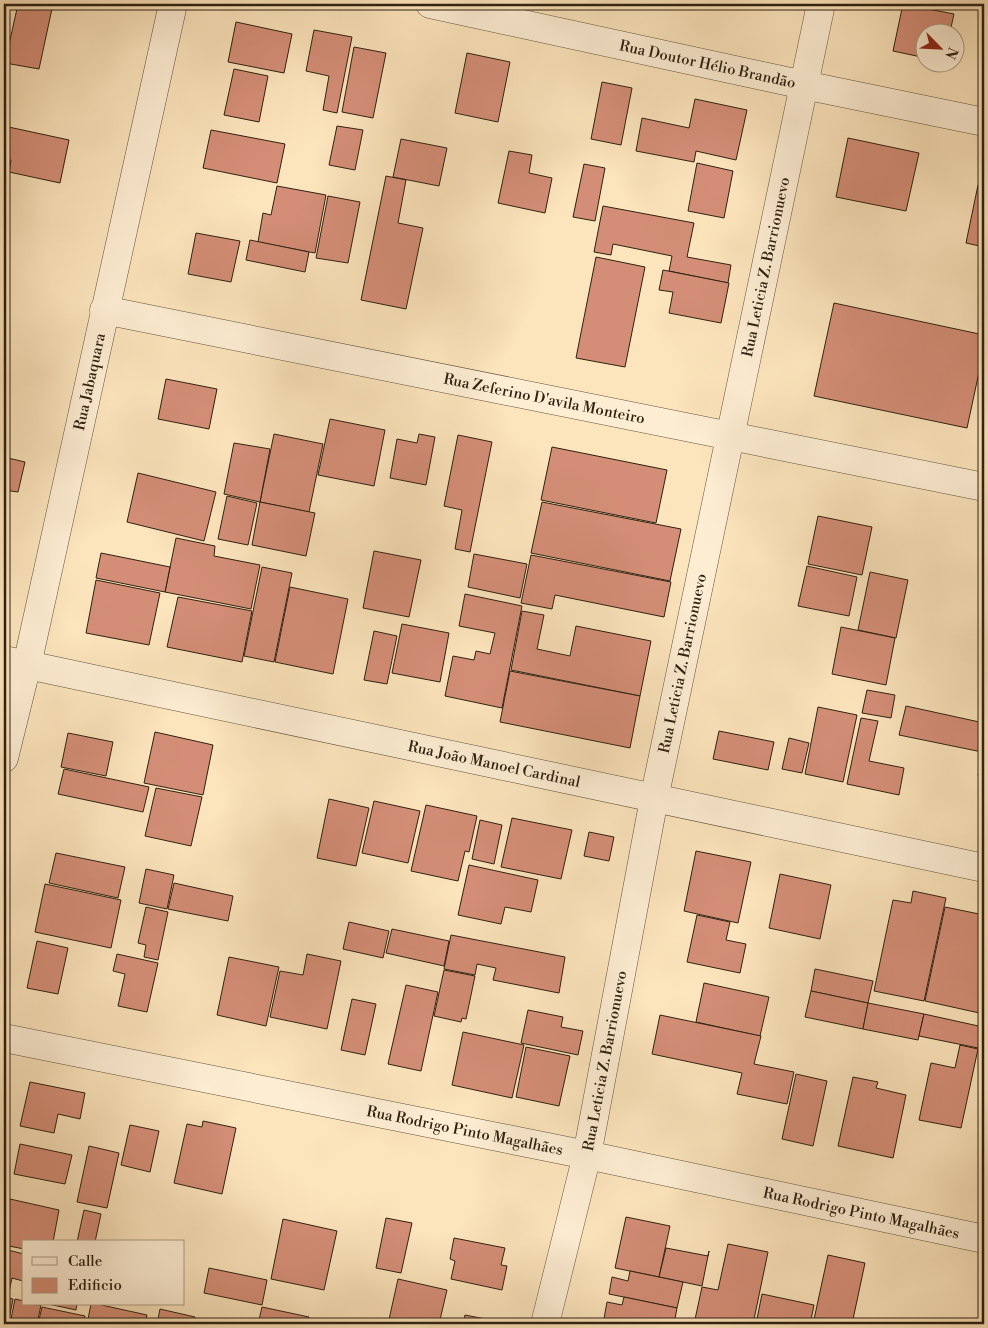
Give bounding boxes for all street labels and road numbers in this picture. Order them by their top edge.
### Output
street label: Rua Doutor Hélio Brandão [617,36,797,93]
street label: Rua Leticia Z. Barrionuevo [738,175,794,359]
street label: Rua Jabaquara [70,331,110,432]
street label: Rua Zeferino D'avila Monteiro [442,369,647,429]
street label: Rua Leticia Z. Barrionuevo [655,572,711,755]
street label: Rua João Manoel Cardinal [406,737,582,792]
street label: Rua Leticia Z. Barrionuevo [579,969,632,1153]
street label: Rua Rodrigo Pinto Magalhães [365,1102,565,1160]
street label: Rua Rodrigo Pinto Magalhães [761,1184,961,1244]

